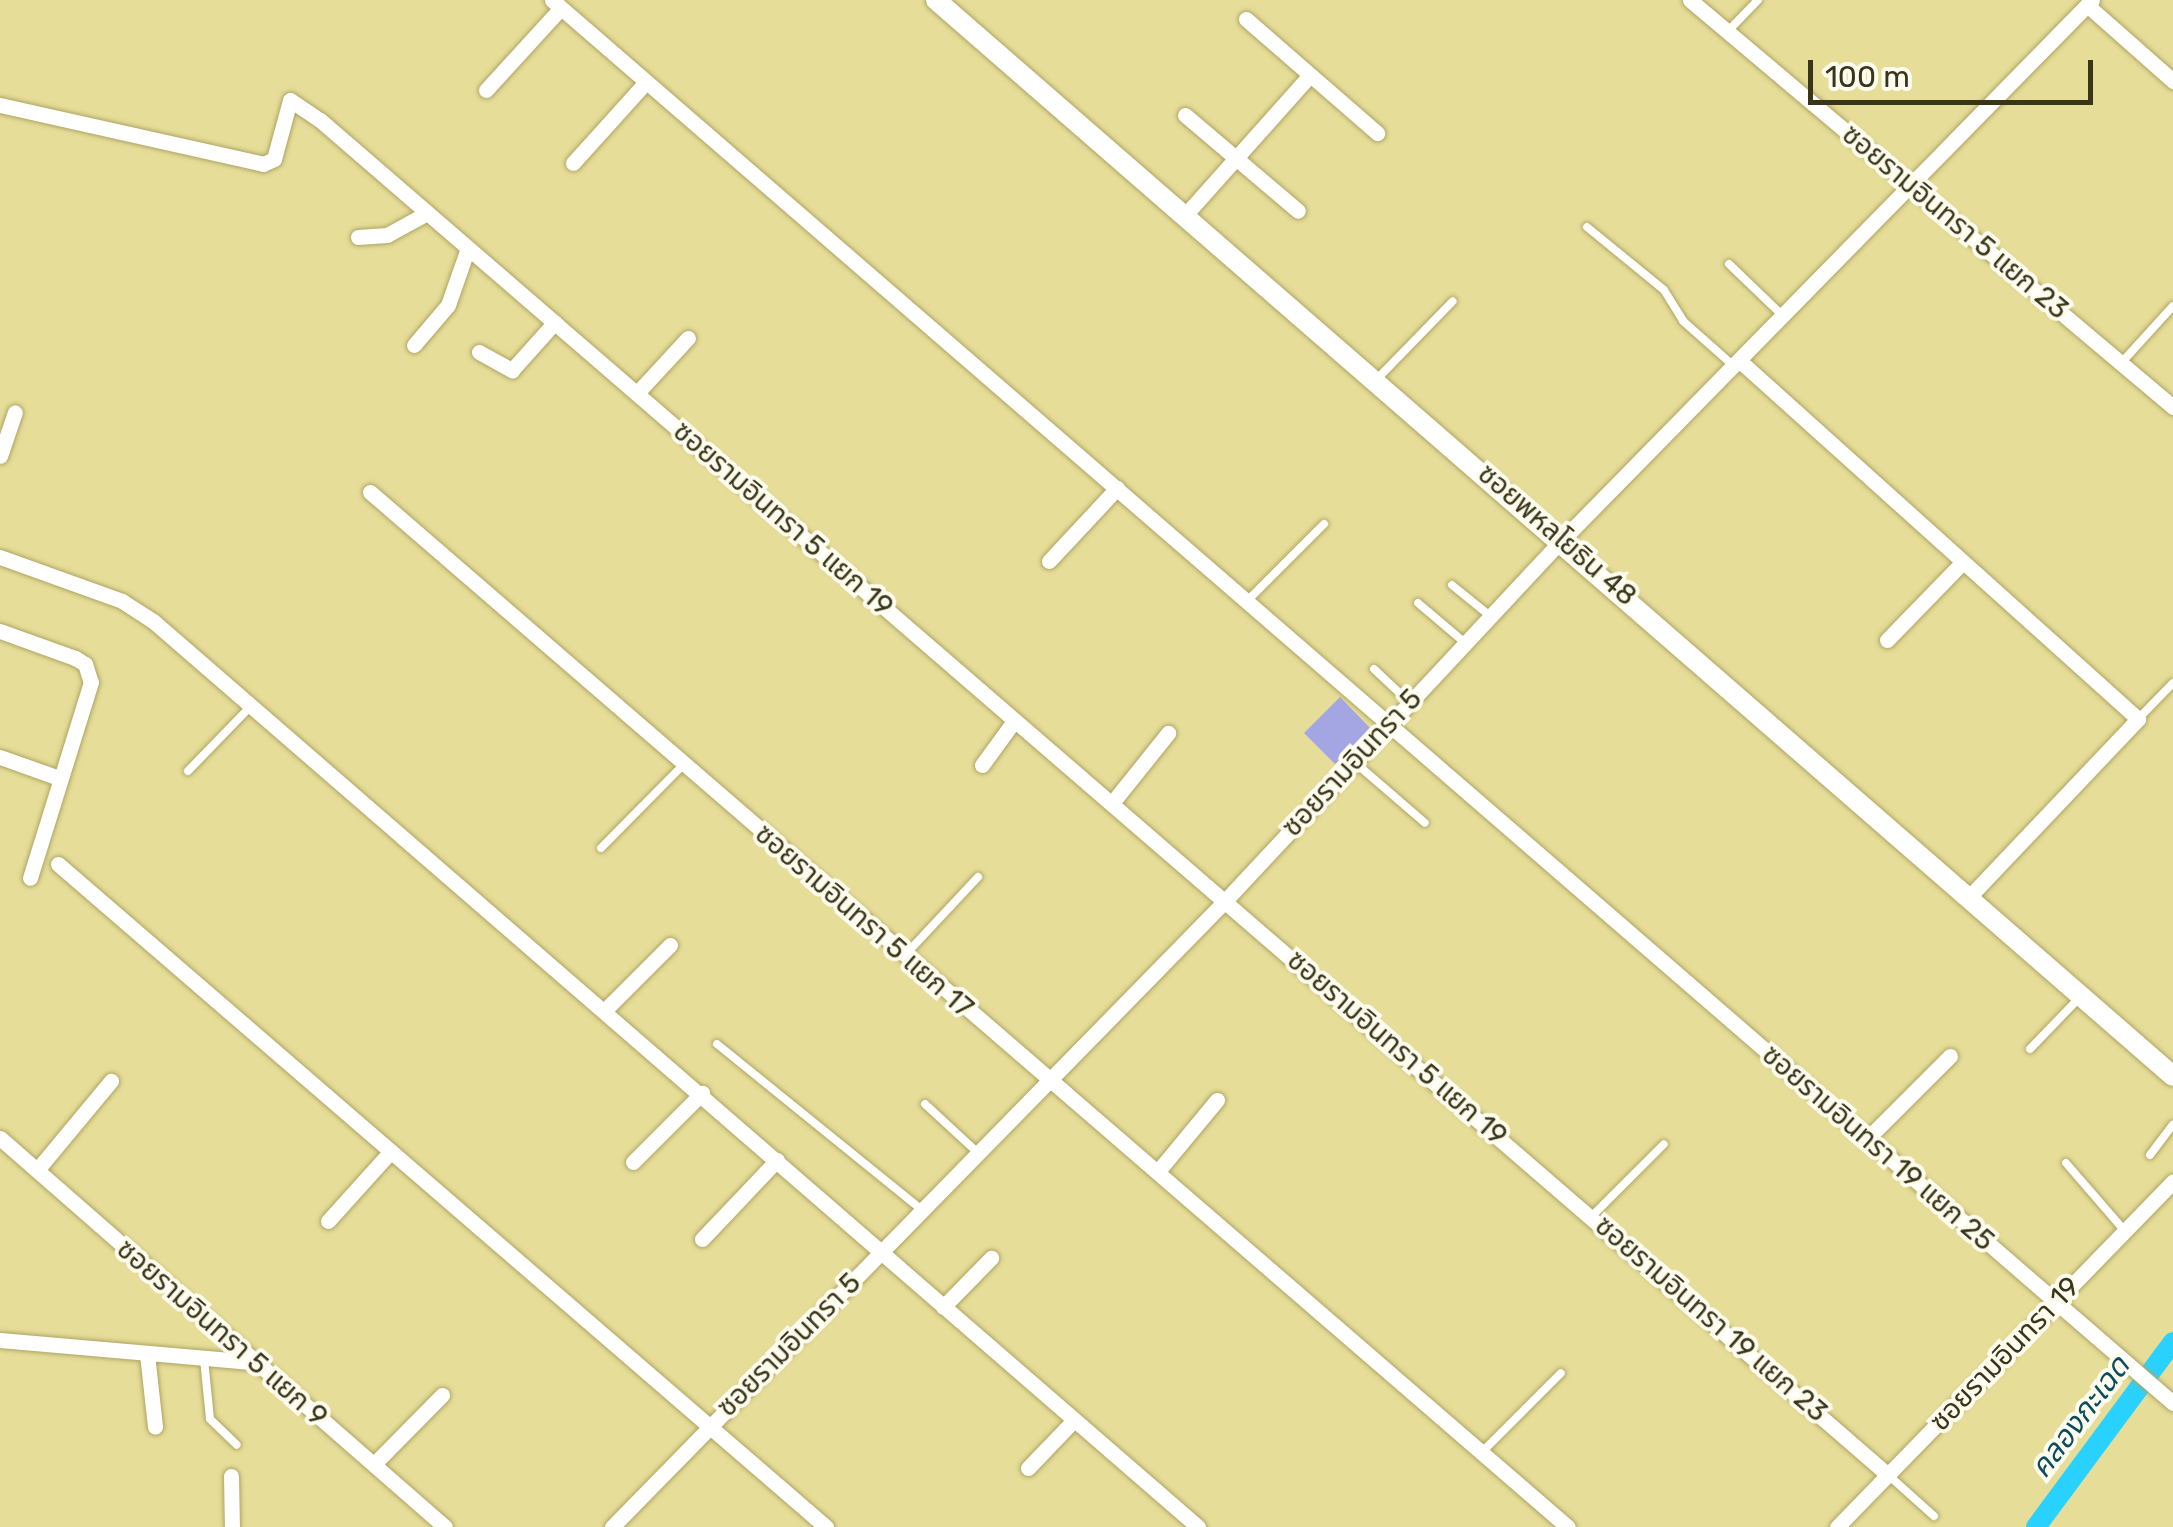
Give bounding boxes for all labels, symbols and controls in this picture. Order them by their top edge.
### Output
scale bar [1813,40,2098,102]
text: 100 m [1825,59,1910,95]
street label: ซอยรามอินทรา 5 แยก 23 [1835,118,2075,326]
street label: ซอยรามอินทรา 5 แยก 19 [666,414,900,624]
street label: ซอยพหลโยธิน 48 [1471,457,1643,613]
street label: ซอยรามอินทรา 5 [1275,682,1429,844]
street label: ซอยรามอินทรา 5 แยก 17 [748,817,980,1025]
street label: ซอยรามอินทรา 5 แยก 19 [1280,943,1514,1153]
street label: ซอยรามอินทรา 19 แยก 25 [1755,1038,2001,1258]
street label: ซอยรามอินทรา 19 แยก 23 [1588,1209,1834,1429]
street label: ซอยรามอินทรา 5 แยก 9 [110,1232,334,1434]
street label: ซอยรามอินทรา 5 [710,1266,868,1424]
street label: ซอยรามอินทรา 19 [1923,1270,2087,1438]
water label: คลองกะเฉด [2023,1349,2137,1485]

